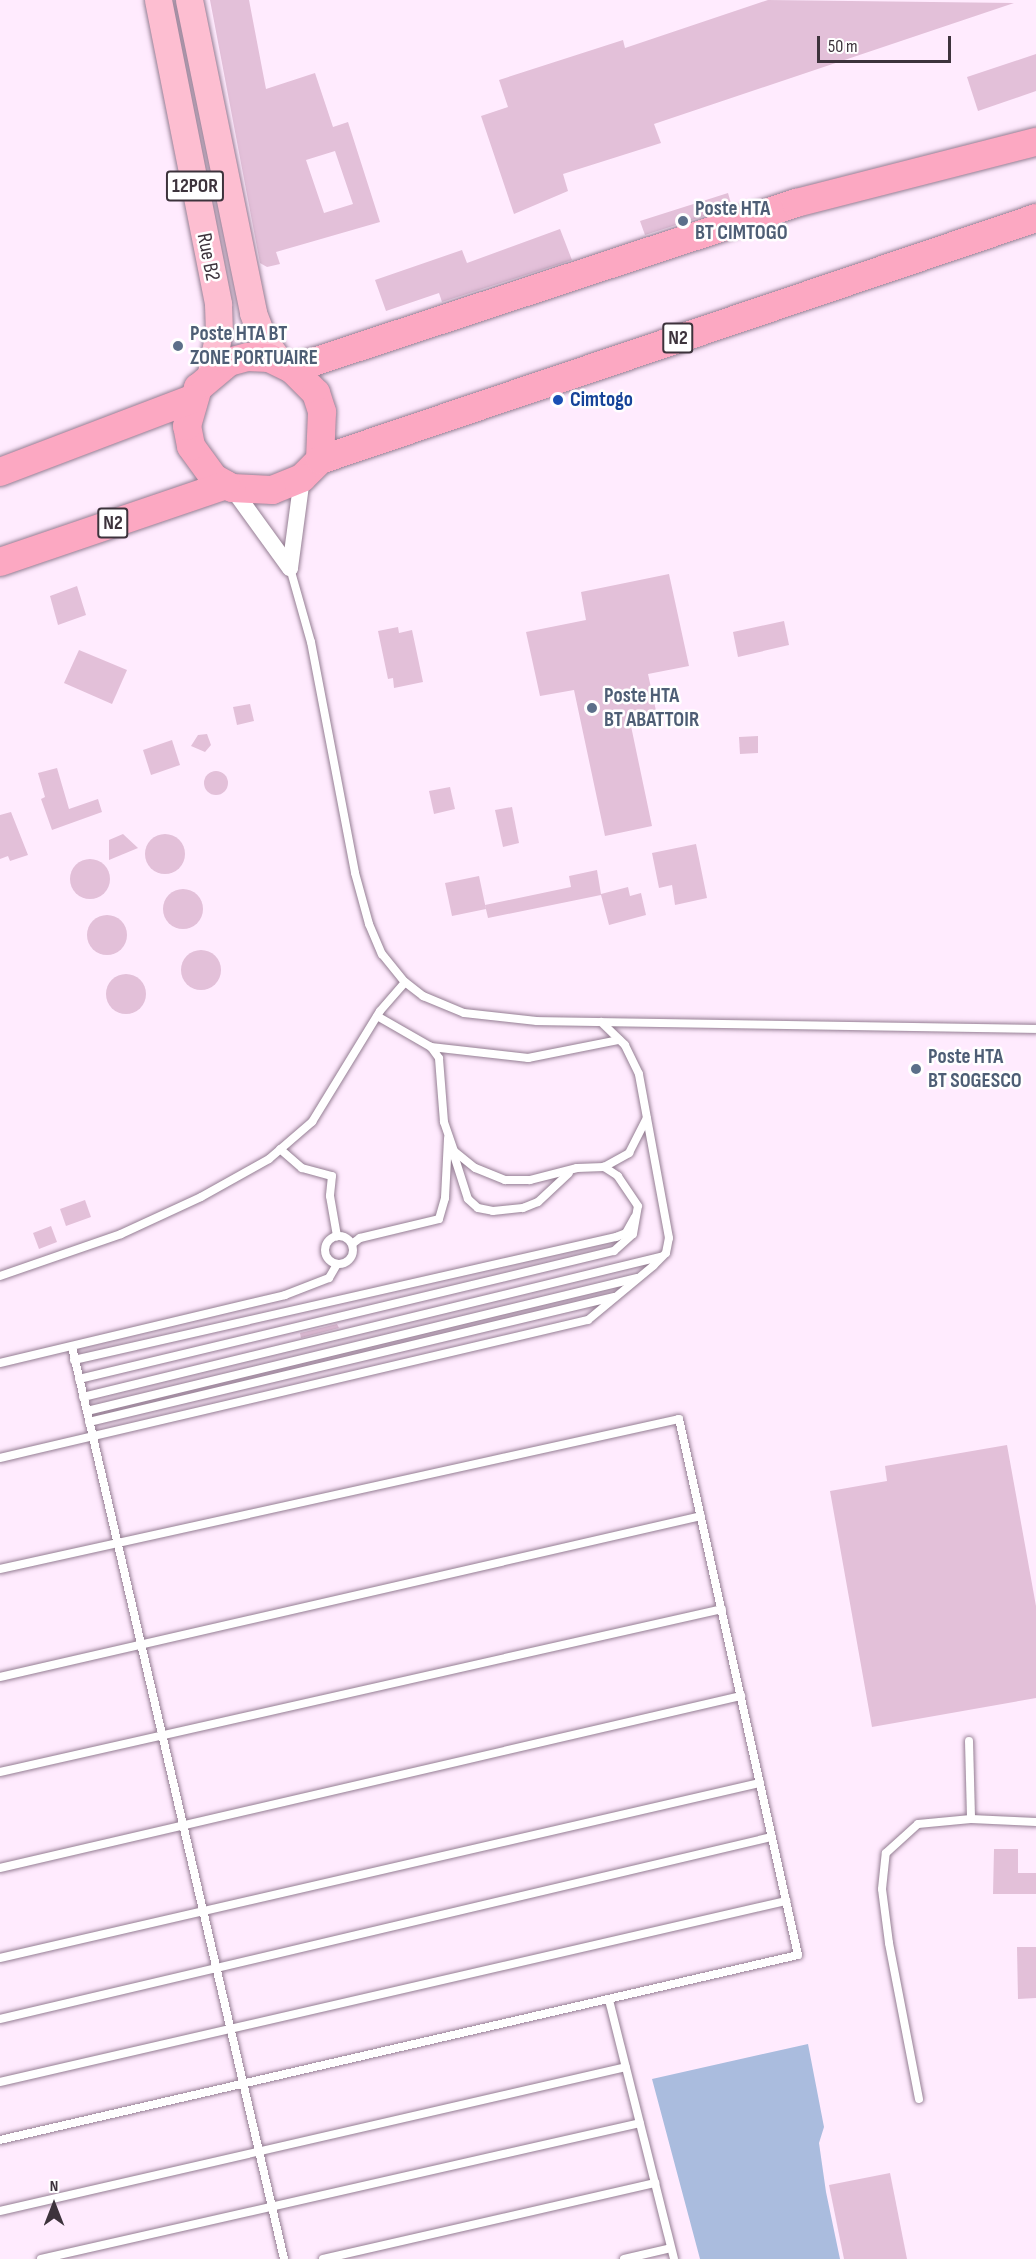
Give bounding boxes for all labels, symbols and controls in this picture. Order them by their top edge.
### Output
scale bar [820,24,954,62]
text: 50 m [828,36,858,57]
road number: 12POR [165,169,225,203]
place label: Poste HTA BT CIMTOGO [695,196,788,246]
marker: Poste HTA BT CIMTOGO [676,214,690,228]
street label: Rue B2 [191,231,225,283]
place label: Poste HTA BT ZONE PORTUAIRE [190,321,318,371]
road number: N2 [662,321,694,355]
marker: Poste HTA BT ZONE PORTUAIRE [171,339,185,353]
place label: Cimtogo [570,387,633,413]
marker: Cimtogo [551,393,565,407]
road number: N2 [96,506,130,540]
place label: Poste HTA BT ABATTOIR [604,683,699,733]
marker: Poste HTA BT ABATTOIR [585,701,599,715]
place label: Poste HTA BT SOGESCO [928,1044,1022,1094]
marker: Poste HTA BT SOGESCO [909,1062,923,1076]
north arrow [24,2175,84,2235]
text: N [50,2177,58,2196]

